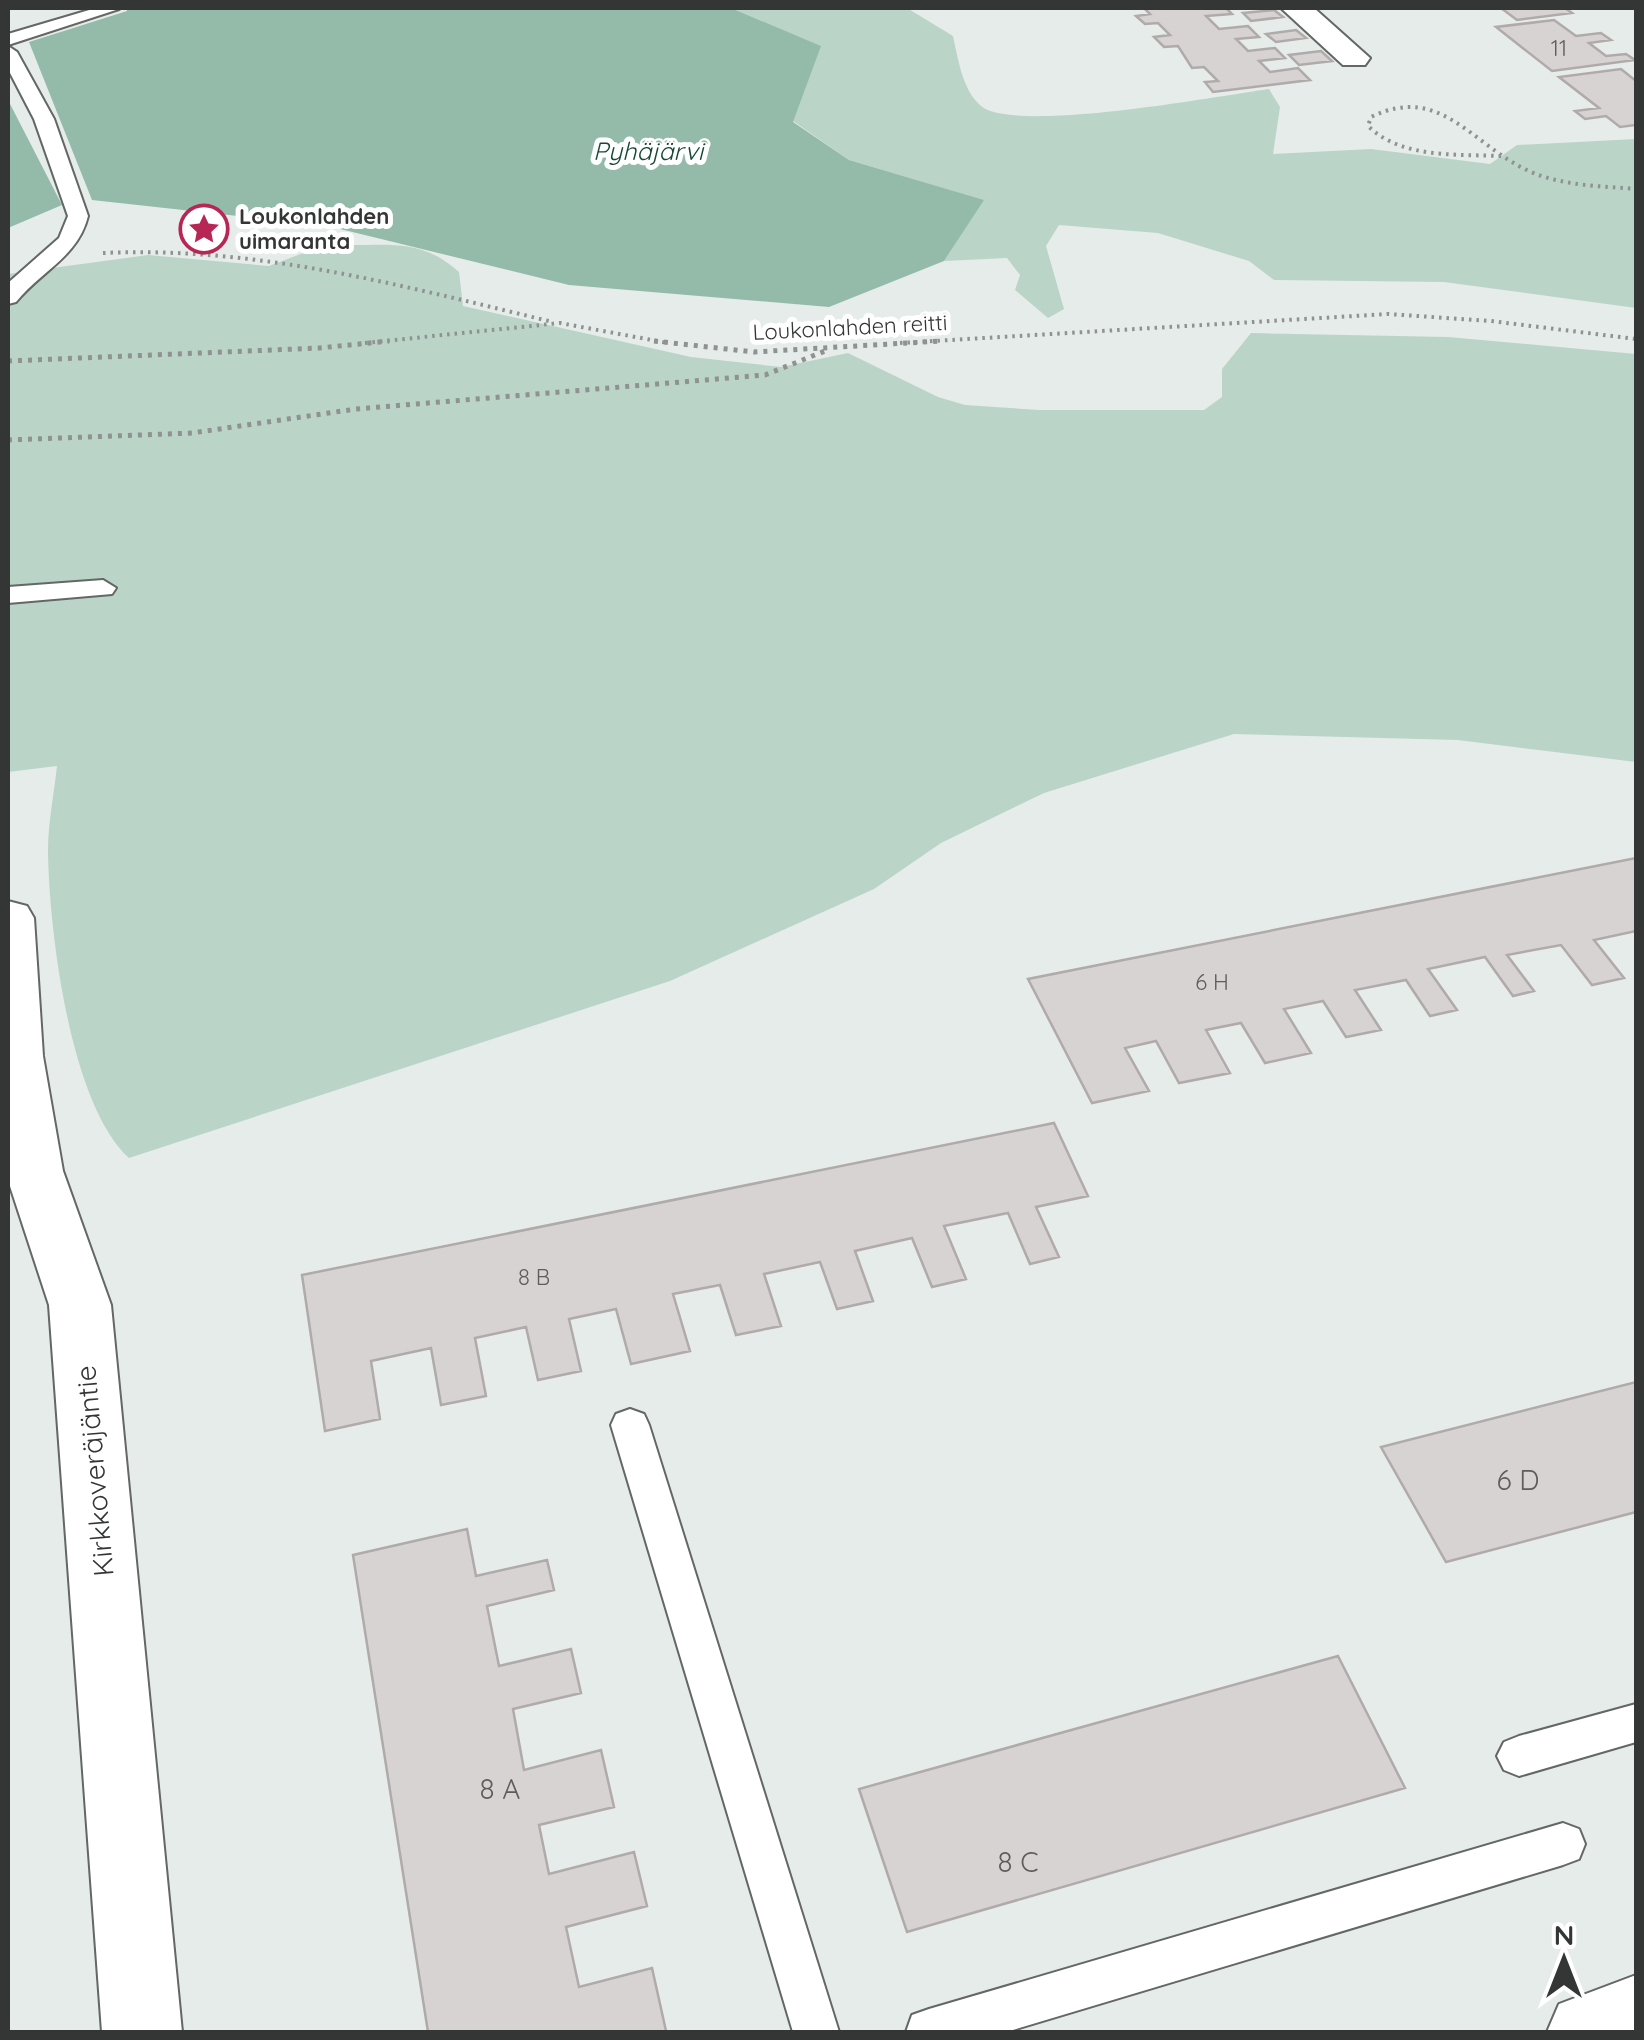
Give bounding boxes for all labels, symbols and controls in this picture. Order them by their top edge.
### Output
house number: 11 [1551,34,1567,62]
water label: Pyhäjärvi [593,135,706,166]
place label: Loukonlahden uimaranta [239,202,389,255]
place icon: Loukonlahden uimaranta [178,203,230,255]
street label: Loukonlahden reitti [752,308,948,346]
house number: 6 H [1195,968,1229,996]
house number: 8 B [518,1263,550,1291]
street label: Kirkkoveräjäntie [67,1364,121,1578]
house number: 6 D [1497,1462,1539,1497]
house number: 8 A [480,1771,520,1806]
house number: 8 C [997,1844,1039,1879]
north arrow [1514,1910,1614,2010]
text: N [1554,1917,1574,1952]

